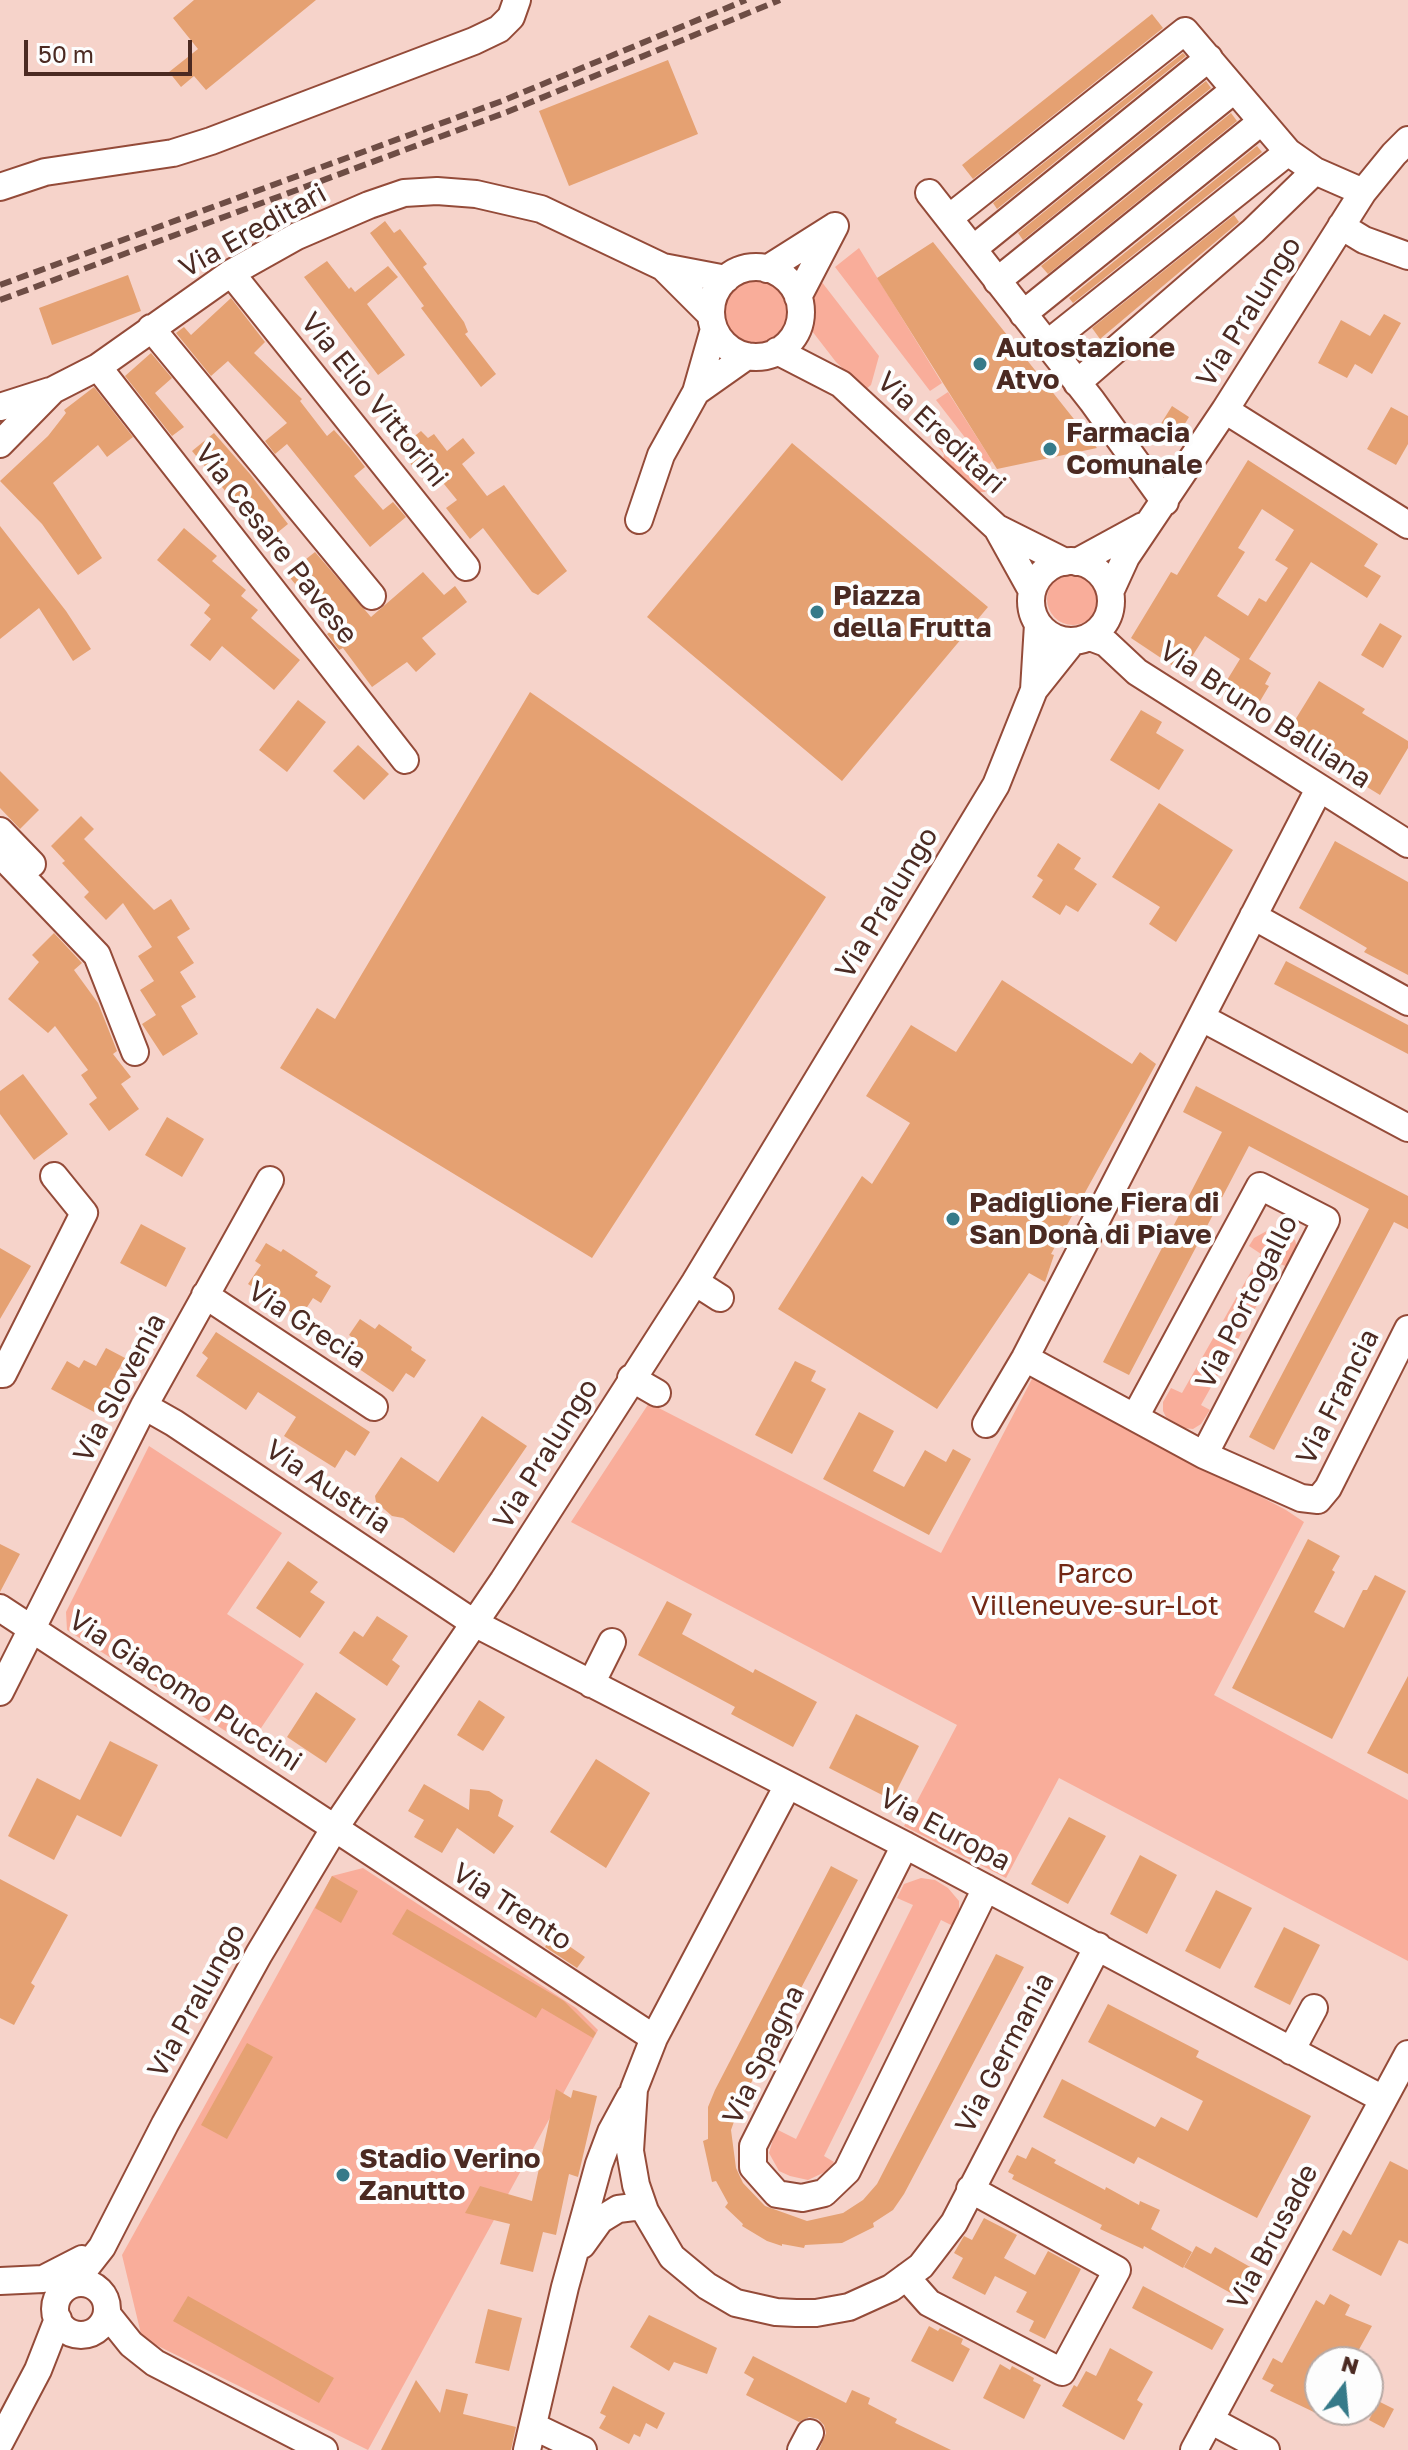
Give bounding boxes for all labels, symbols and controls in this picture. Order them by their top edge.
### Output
scale bar [28,24,196,74]
text: 50 m [38,39,94,68]
street label: Via Ereditari [173,177,333,285]
street label: Via Pralungo [1189,231,1309,393]
street label: Via Elio Vittorini [293,306,455,494]
place label: Autostazione Atvo [996,331,1175,397]
marker: Autostazione Atvo [971,355,989,373]
street label: Via Ereditari [870,365,1012,501]
place label: Farmacia Comunale [1066,416,1203,482]
street label: Via Cesare Pavese [187,437,365,651]
marker: Farmacia Comunale [1041,440,1059,458]
place label: Piazza della Frutta [833,579,991,645]
marker: Piazza della Frutta [808,603,826,621]
street label: Via Bruno Balliana [1153,634,1377,796]
street label: Via Pralungo [829,821,945,985]
place label: Padiglione Fiera di San Donà di Piave [969,1186,1219,1252]
street label: Via Portogallo [1189,1209,1305,1395]
marker: Padiglione Fiera di San Donà di Piave [944,1210,962,1228]
street label: Via Grecia [242,1274,372,1376]
street label: Via Slovenia [67,1308,173,1468]
street label: Via Francia [1289,1323,1387,1471]
street label: Via Pralungo [486,1373,606,1535]
street label: Via Austria [259,1433,397,1541]
park label: Parco Villeneuve-sur-Lot [971,1557,1219,1623]
street label: Via Giacomo Puccini [62,1603,308,1779]
street label: Via Europa [874,1781,1016,1879]
street label: Via Trento [446,1856,578,1958]
street label: Via Pralungo [141,1918,253,2084]
street label: Via Germania [949,1967,1061,2139]
street label: Via Spagna [716,1980,812,2130]
place label: Stadio Verino Zanutto [359,2142,541,2208]
street label: Via Brusade [1221,2159,1325,2315]
marker: Stadio Verino Zanutto [334,2166,352,2184]
north arrow [1304,2346,1384,2426]
text: N [1338,2349,1362,2380]

